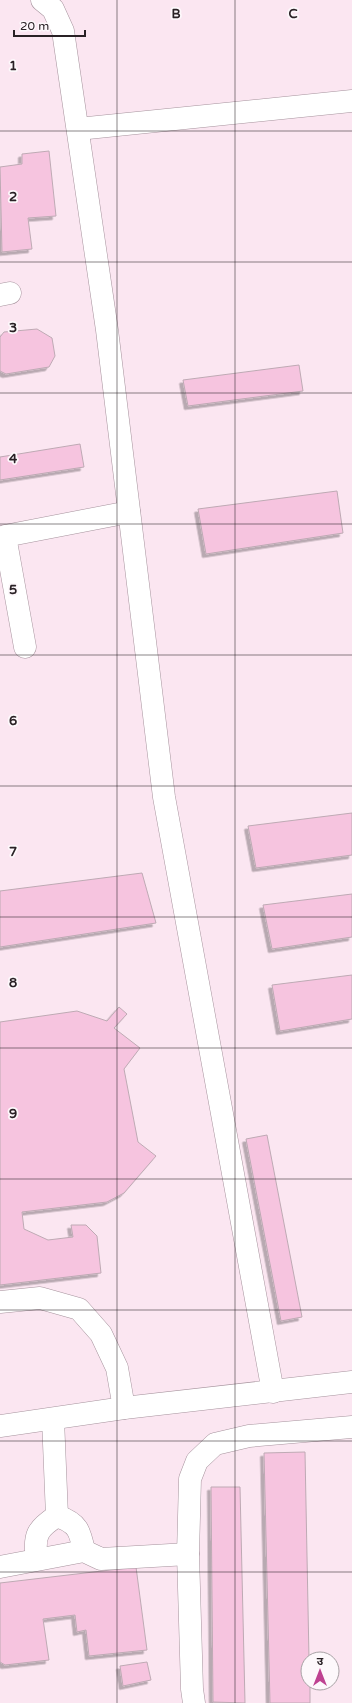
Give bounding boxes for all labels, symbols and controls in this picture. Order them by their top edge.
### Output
text: B [171,6,181,22]
text: C [288,6,298,22]
scale bar [14,12,85,38]
text: 20 m [20,19,49,33]
text: 1 [9,58,17,74]
text: 2 [9,189,17,205]
text: 3 [9,320,17,336]
text: 4 [9,451,18,467]
text: 5 [9,582,17,598]
text: 6 [9,713,17,729]
text: 7 [9,844,17,860]
text: 8 [9,975,17,991]
text: 9 [9,1106,17,1122]
north arrow [300,1651,340,1691]
text: उ [317,1655,324,1668]

